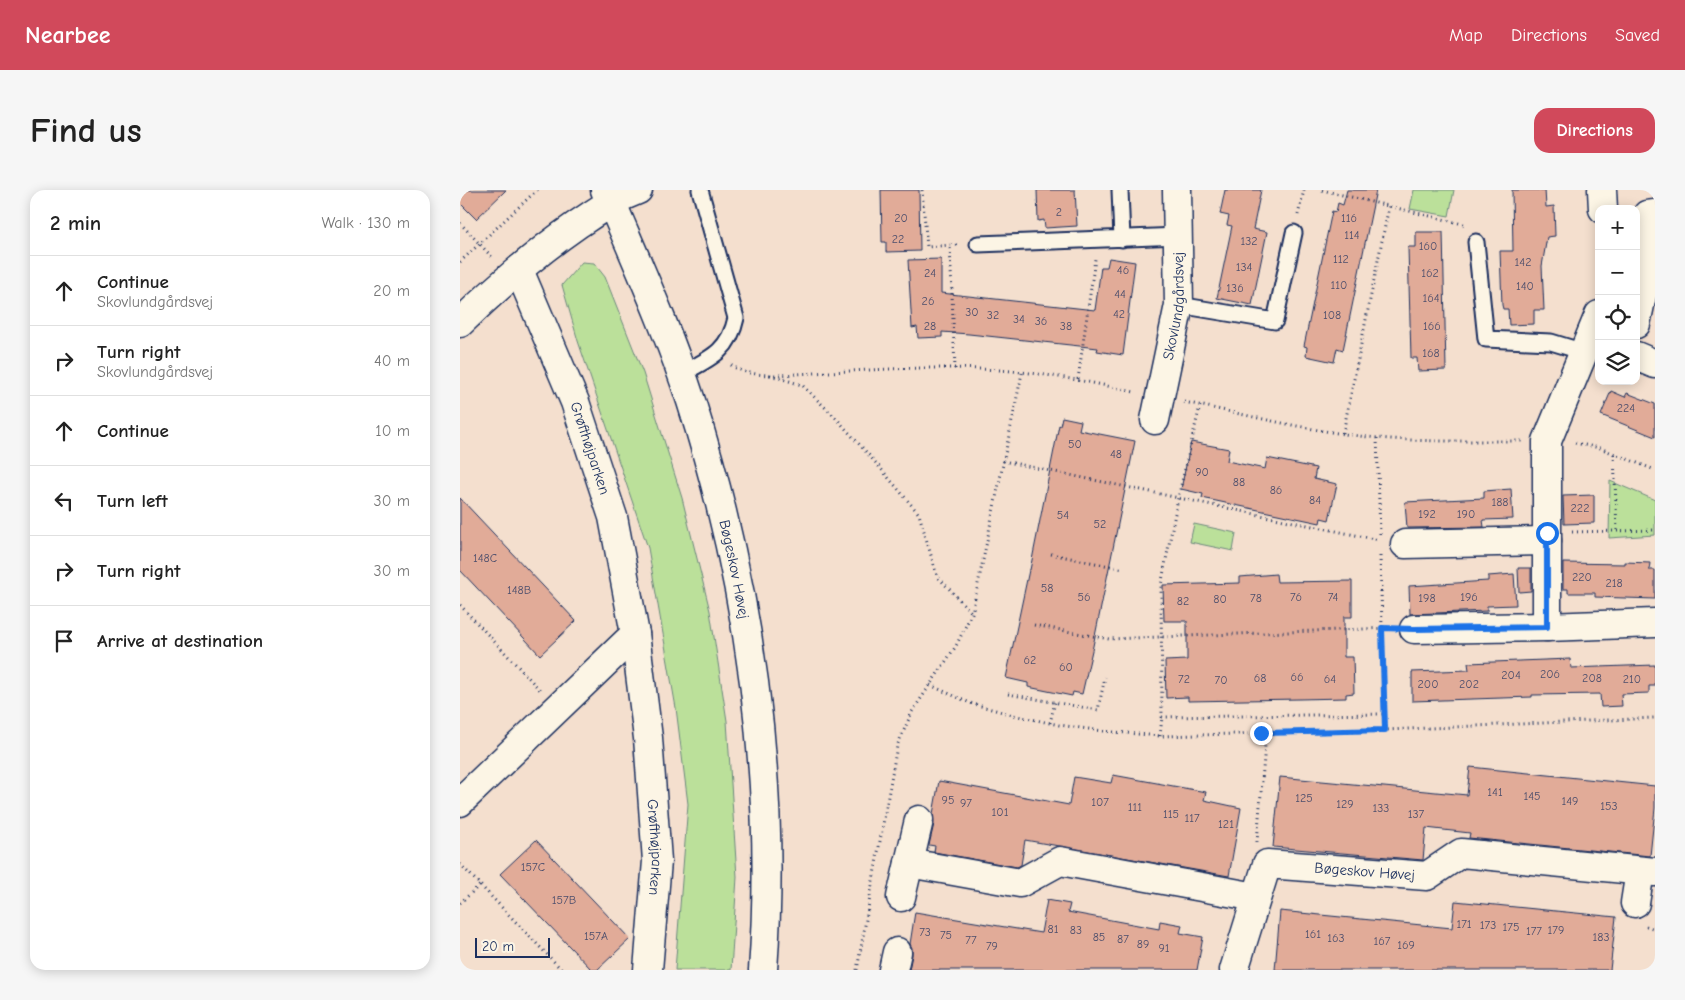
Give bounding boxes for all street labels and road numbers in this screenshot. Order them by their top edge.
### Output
street label: Skovlundgårdsvej [1159,252,1188,362]
street label: Grøfthøjparken [567,399,614,497]
street label: Bøgeskov Høvej [715,518,753,620]
street label: Grøfthøjparken [644,799,666,896]
street label: Bøgeskov Høvej [1314,859,1416,884]

